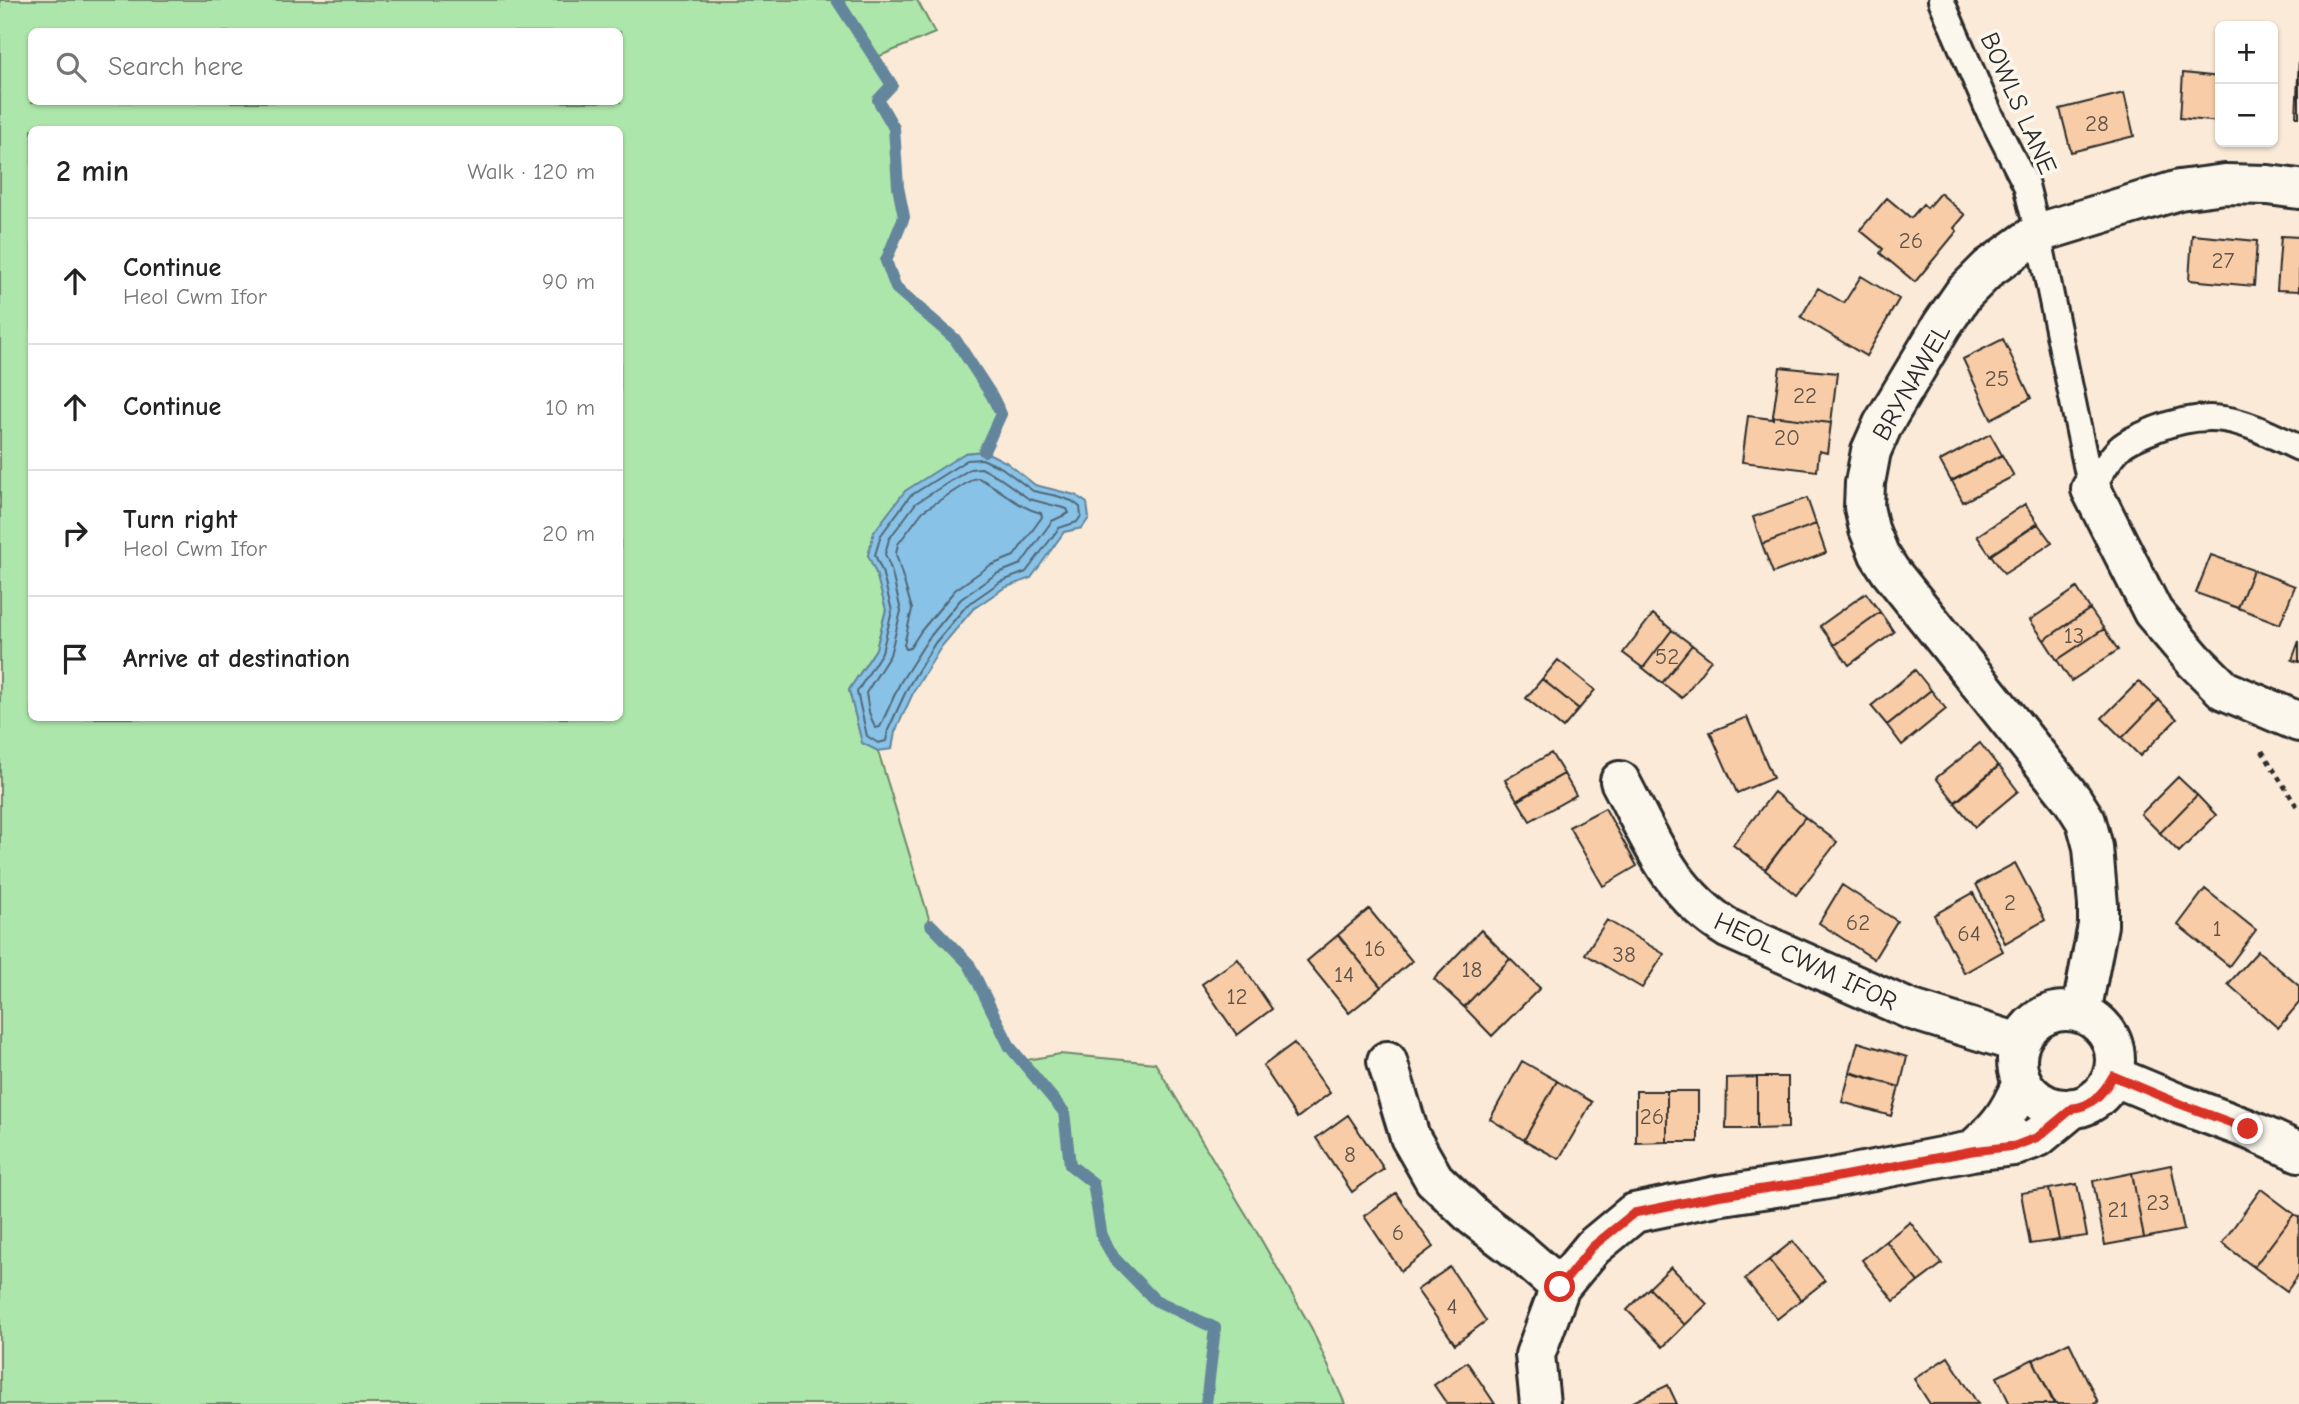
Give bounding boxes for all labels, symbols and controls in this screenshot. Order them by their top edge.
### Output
map controls [2215,21,2278,147]
button: + [2215,21,2278,84]
search box [28,28,623,105]
street label: BOWLS LANE [1974,28,2063,179]
icon: search [52,48,90,86]
text: Search here [108,52,243,82]
button: − [2215,84,2278,147]
house number: 28 [2085,110,2109,137]
text: 2 min [56,154,129,189]
text: Walk · 120 m [467,158,595,185]
house number: 26 [1899,227,1923,254]
house number: 27 [2212,247,2235,274]
text: Continue [123,253,221,283]
icon: ahead [56,262,94,300]
text: 90 m [542,268,595,295]
text: Heol Cwm Ifor [123,283,267,310]
street label: BRYNAWEL [1867,319,1957,446]
house number: 25 [1985,365,2009,392]
house number: 22 [1793,382,1817,409]
icon: ahead [56,388,94,426]
text: Continue [123,392,221,422]
text: 10 m [545,394,595,421]
house number: 20 [1774,424,1800,451]
text: Turn right [123,505,237,535]
icon: right [56,514,94,552]
text: 20 m [542,520,595,547]
text: Heol Cwm Ifor [123,535,267,562]
house number: 13 [2064,622,2084,649]
icon: arrive [56,640,94,678]
house number: 52 [1655,643,1679,670]
text: Arrive at destination [123,644,350,674]
house number: 2 [2004,889,2016,916]
street label: HEOL CWM IFOR [1709,906,1902,1017]
house number: 62 [1846,909,1870,936]
house number: 1 [2212,915,2222,942]
house number: 64 [1957,920,1981,947]
house number: 16 [1364,935,1386,962]
house number: 38 [1612,941,1636,968]
house number: 18 [1462,956,1482,983]
house number: 14 [1334,961,1354,988]
house number: 12 [1226,983,1248,1010]
house number: 26 [1640,1103,1664,1130]
route end [2232,1113,2263,1144]
house number: 8 [1344,1141,1356,1168]
house number: 23 [2146,1189,2170,1216]
house number: 21 [2107,1196,2129,1223]
house number: 6 [1392,1219,1404,1246]
route start [1544,1271,1575,1302]
house number: 4 [1446,1293,1458,1320]

